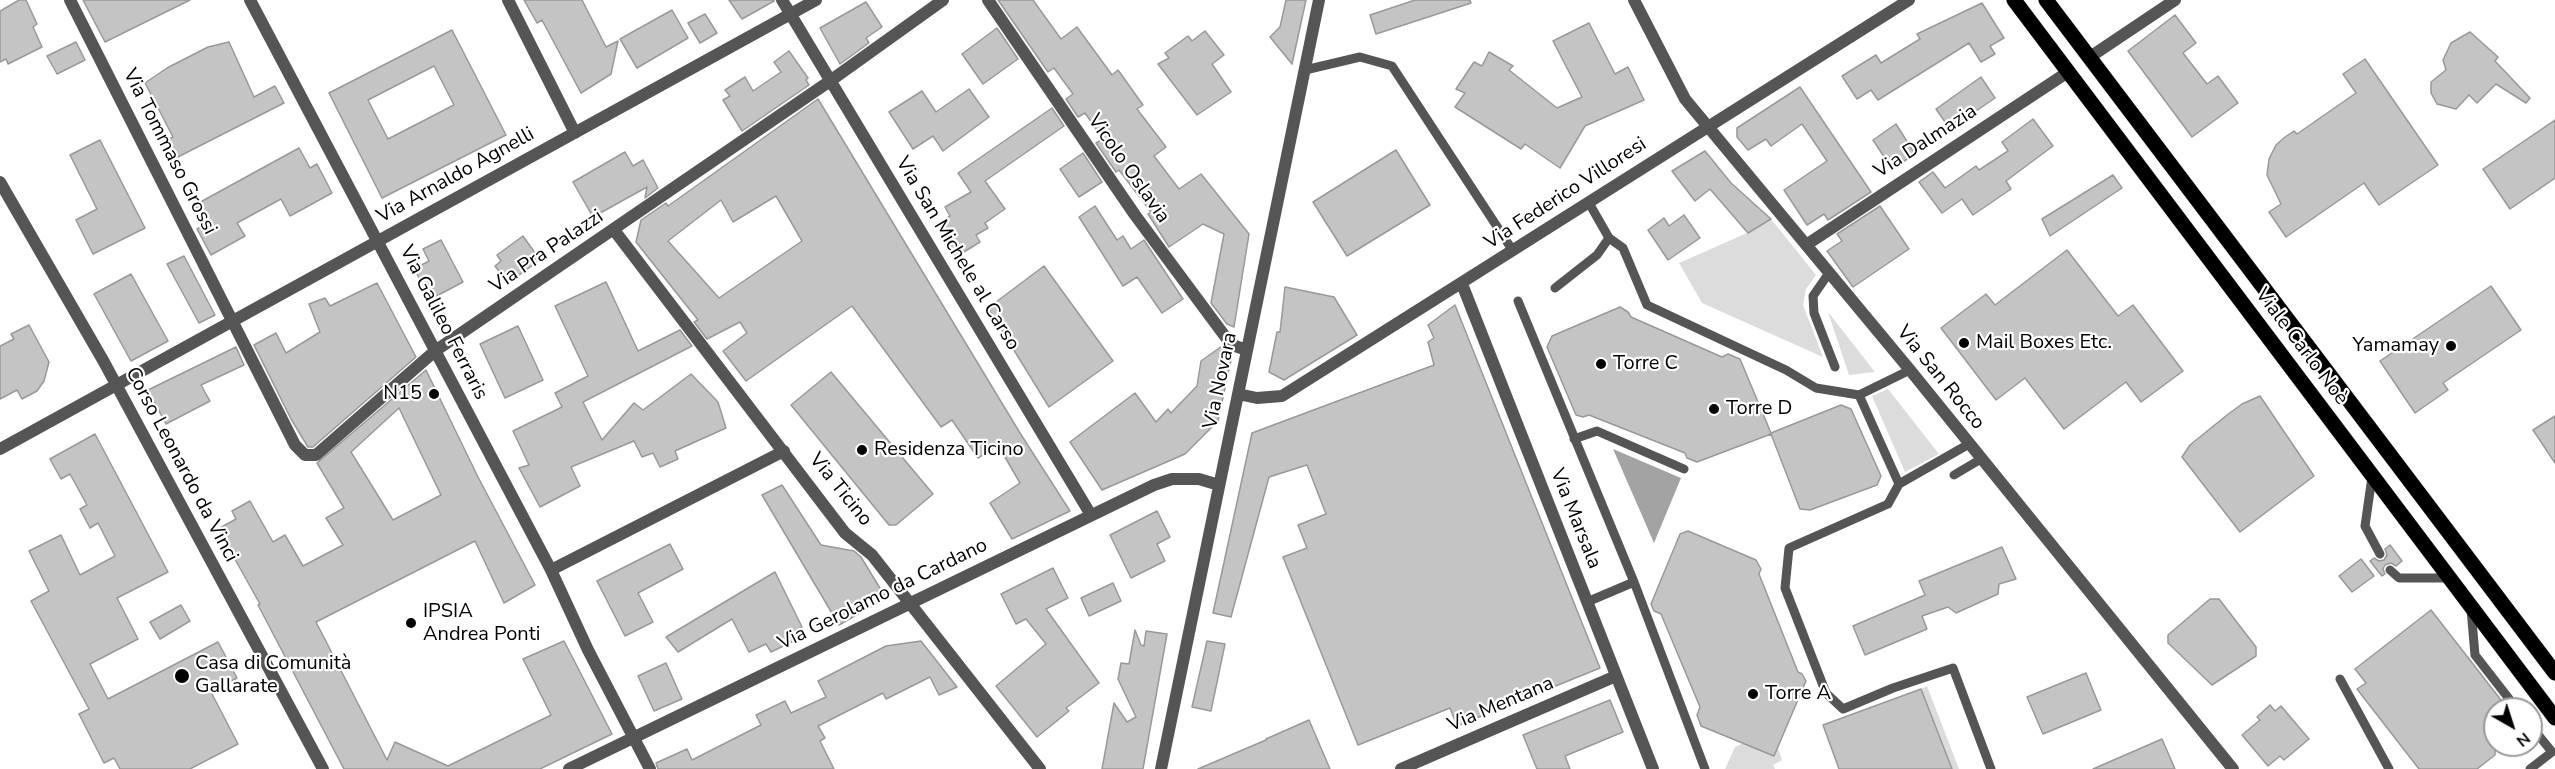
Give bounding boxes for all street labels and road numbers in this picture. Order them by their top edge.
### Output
street label: Via Tommaso Grossi [117,65,221,239]
street label: Via Dalmazia [1870,100,1982,184]
street label: Vicolo Oslavia [1082,110,1174,228]
street label: Via Arnaldo Agnelli [373,123,539,229]
street label: Via Federico Villoresi [1481,133,1651,255]
street label: Via San Michele al Carso [890,153,1024,355]
street label: Via Pra Palazzi [486,205,608,299]
street label: Via Galileo Ferraris [394,242,492,404]
street label: Viale Carlo Noè [2249,284,2353,410]
street label: Via San Rocco [1891,321,1989,435]
street label: Via Novara [1199,330,1243,432]
street label: Corso Leonardo da Vinci [119,363,243,567]
street label: Via Ticino [803,449,877,531]
street label: Via Marsala [1544,466,1606,572]
street label: Via Gerolamo da Cardano [774,534,992,656]
street label: Via Mentana [1444,672,1558,738]

